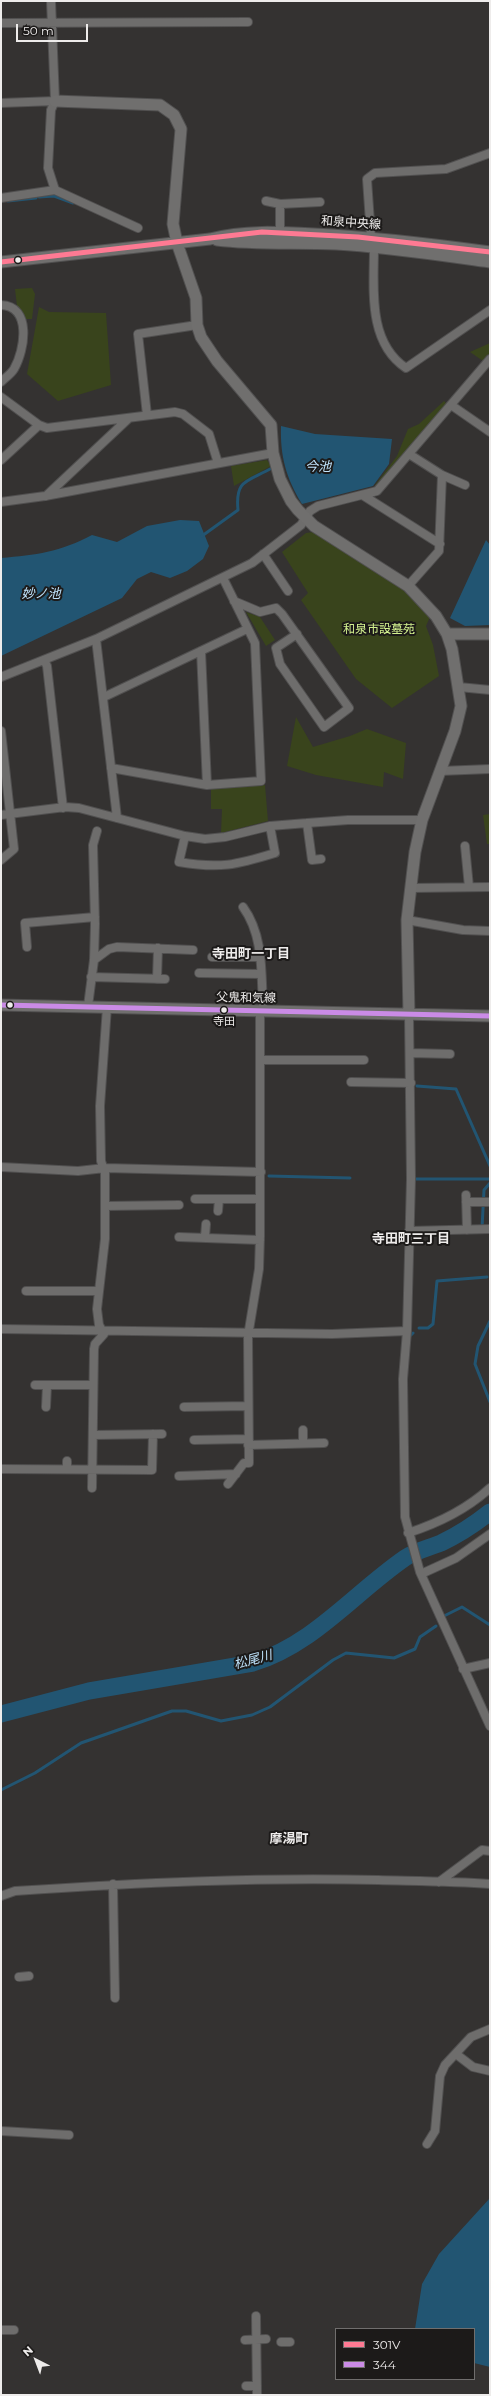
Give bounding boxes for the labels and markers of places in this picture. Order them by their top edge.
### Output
unlabelled marker [13,255,23,265]
unlabelled marker [5,1000,15,1010]
marker: 寺田 [219,1005,229,1015]
place label: 寺田 [213,1015,235,1029]

